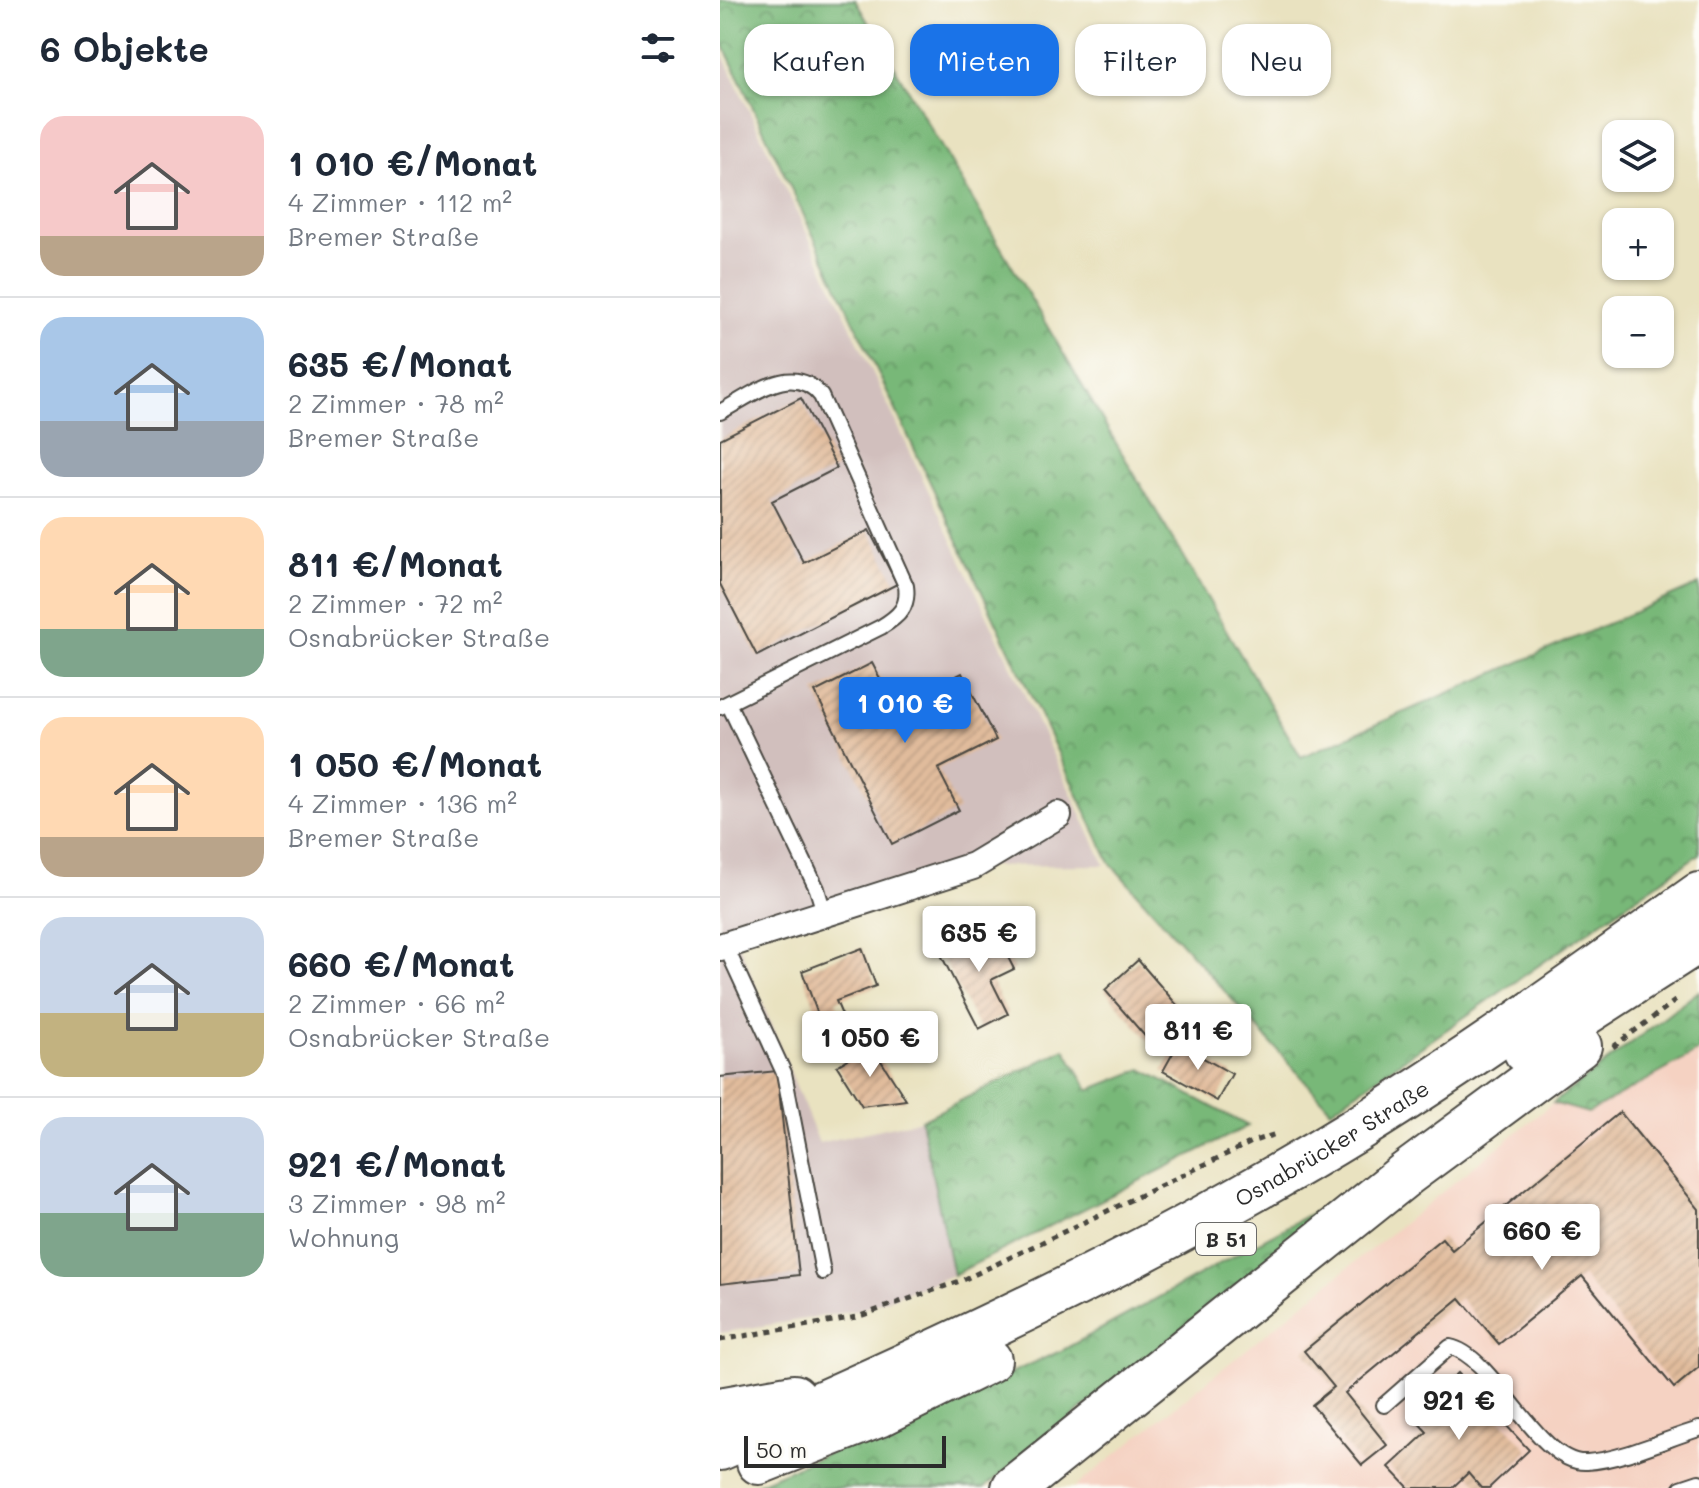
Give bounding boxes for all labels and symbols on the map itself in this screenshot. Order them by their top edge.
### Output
pin: 1 010 € [831,677,979,745]
pin: 635 € [923,906,1035,974]
pin: 811 € [1142,1004,1254,1072]
pin: 1 050 € [796,1011,944,1079]
street label: Osnabrücker Straße [1229,1073,1434,1212]
pin: 660 € [1486,1204,1598,1272]
road number: B 51 [1196,1223,1256,1255]
pin: 921 € [1403,1374,1515,1442]
scale bar [744,1432,946,1468]

